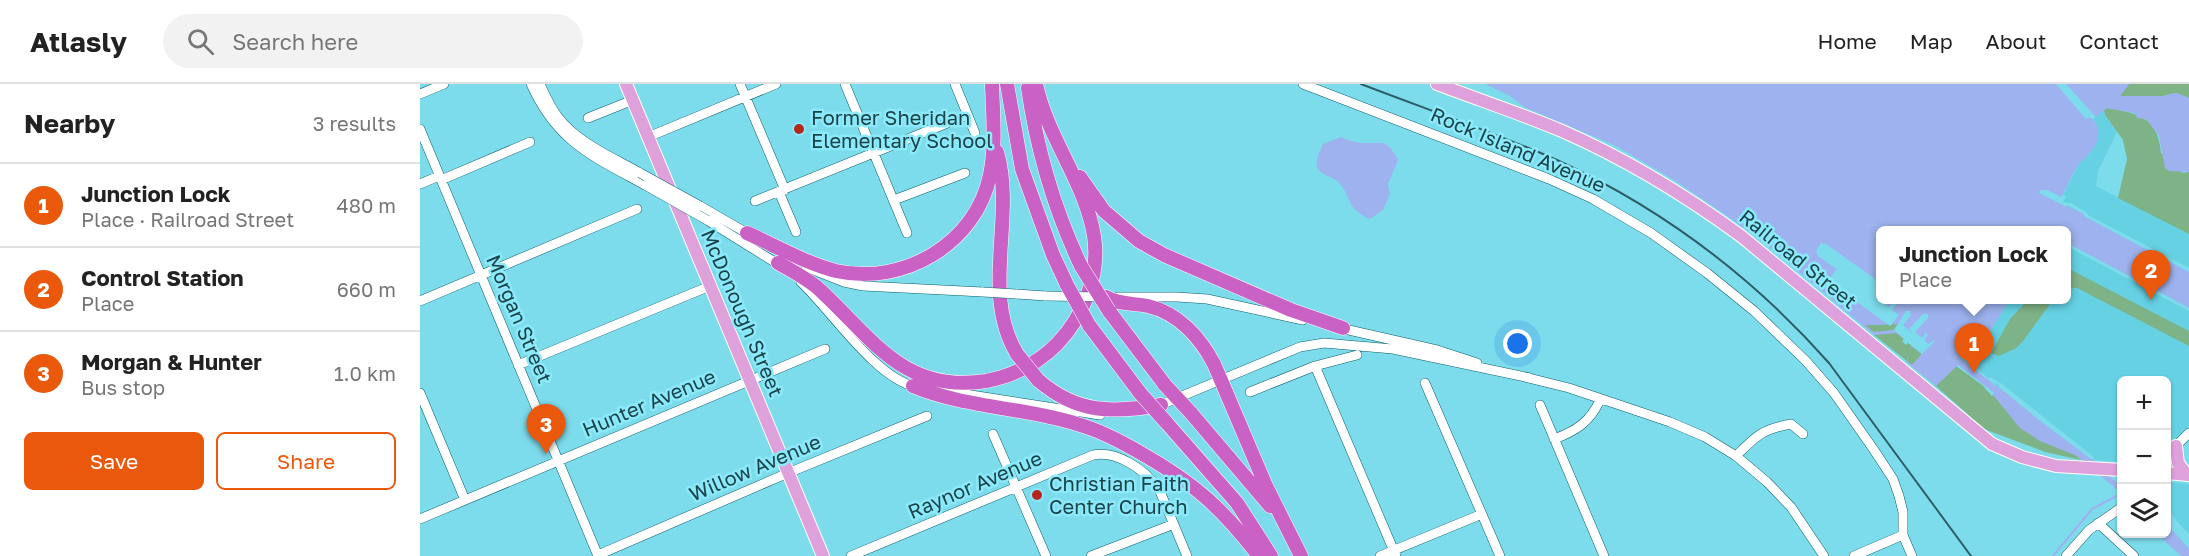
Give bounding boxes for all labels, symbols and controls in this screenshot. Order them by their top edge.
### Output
search box [163,14,583,68]
text: Atlasly [30,25,127,58]
icon: search [184,25,217,58]
text: Search here [232,28,358,55]
text: Home [1817,28,1877,54]
text: Map [1910,28,1953,54]
text: About [1986,28,2046,54]
text: Contact [2079,28,2159,54]
street label: Rock Island Avenue [1427,101,1609,197]
place label: Former Sheridan Elementary School [811,105,993,152]
text: Nearby [24,108,115,139]
text: 3 results [313,111,396,135]
marker: Former Sheridan Elementary School [792,122,806,136]
text: Junction Lock [81,180,231,207]
text: 1 [38,193,49,217]
text: 480 m [337,193,396,217]
street label: Railroad Street [1735,204,1862,313]
text: Place · Railroad Street [81,207,294,231]
street label: McDonough Street [697,225,789,400]
popup [1876,226,2071,304]
text: Junction Lock [1899,240,2048,267]
pin: 2 [2132,250,2170,300]
street label: Morgan Street [482,251,558,386]
text: Control Station [81,264,244,291]
text: Place [1899,267,1952,291]
text: 2 [37,277,50,301]
text: 660 m [337,277,396,301]
text: Place [81,291,134,315]
pin: 1 [1954,324,1994,373]
your location [1503,329,1532,358]
text: Morgan & Hunter [81,348,262,375]
text: 3 [37,361,50,385]
text: 1.0 km [334,361,396,385]
street label: Hunter Avenue [578,363,719,441]
text: Bus stop [81,375,165,399]
map controls [2117,376,2171,538]
button: + [2117,376,2171,430]
pin: 3 [526,404,566,454]
street label: Willow Avenue [685,429,824,506]
button: − [2117,430,2171,484]
button: Save [24,432,204,490]
button: Share [216,432,396,490]
street label: Raynor Avenue [904,445,1045,523]
place label: Christian Faith Center Church [1049,471,1189,518]
button: layers [2117,484,2171,538]
marker: Christian Faith Center Church [1030,488,1044,502]

